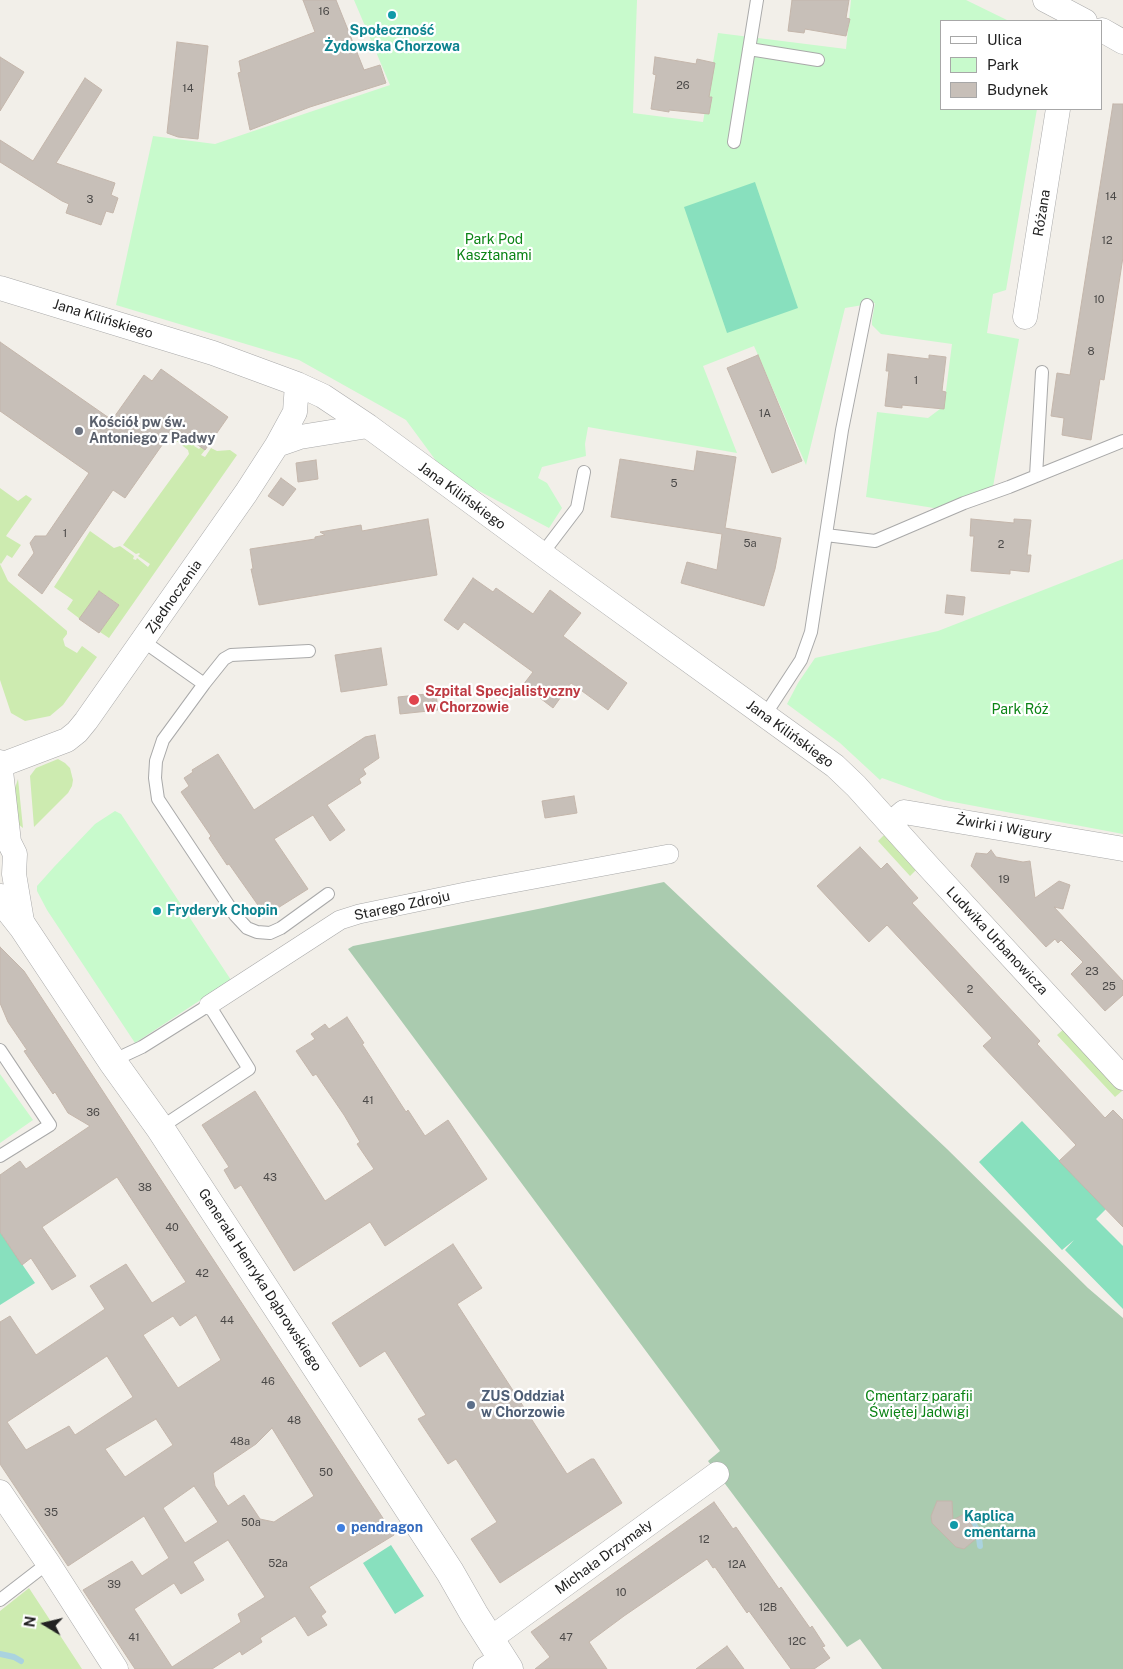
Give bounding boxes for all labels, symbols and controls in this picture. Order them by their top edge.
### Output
house number: 16 [318,5,330,19]
marker: Społeczność Żydowska Chorzowa [386,9,398,21]
legend [940,20,1103,110]
place label: Społeczność Żydowska Chorzowa [324,23,460,56]
text: Ulica [987,31,1022,48]
text: Park [987,56,1019,73]
house number: 26 [676,79,690,93]
text: Budynek [987,81,1048,98]
house number: 14 [182,82,194,96]
street label: Różana [1030,188,1054,238]
house number: 14 [1105,190,1117,204]
house number: 3 [87,193,93,207]
park label: Park Pod Kasztanami [456,232,532,264]
house number: 12 [1101,234,1113,248]
house number: 10 [1093,293,1105,307]
street label: Jana Kilińskiego [51,296,155,342]
house number: 8 [1087,345,1095,359]
house number: 1 [914,374,918,388]
house number: 1A [759,407,771,421]
place label: Kościół pw św. Antoniego z Padwy [89,415,215,448]
marker: Kościół pw św. Antoniego z Padwy [73,425,85,437]
street label: Jana Kilińskiego [415,459,509,533]
house number: 5 [670,477,678,491]
house number: 1 [63,527,67,541]
house number: 5a [743,537,757,551]
house number: 2 [998,538,1004,552]
street label: Zjednoczenia [142,557,206,637]
place label: Szpital Specjalistyczny w Chorzowie [425,684,581,716]
marker: Szpital Specjalistyczny w Chorzowie [407,693,421,707]
street label: Jana Kilińskiego [743,697,837,771]
park label: Park Róż [992,702,1048,718]
street label: Żwirki i Wigury [955,811,1053,845]
house number: 19 [998,873,1010,887]
street label: Ludwika Urbanowicza [943,884,1051,998]
street label: Starego Zdroju [353,888,451,924]
place label: Fryderyk Chopin [167,903,278,919]
marker: Fryderyk Chopin [151,905,163,917]
house number: 23 [1085,965,1099,979]
house number: 25 [1102,980,1116,994]
house number: 2 [967,983,973,997]
house number: 41 [362,1094,374,1108]
house number: 36 [86,1106,100,1120]
house number: 43 [263,1171,277,1185]
house number: 38 [138,1181,152,1195]
street label: Generała Henryka Dąbrowskiego [195,1186,325,1374]
house number: 40 [165,1221,179,1235]
house number: 42 [195,1267,209,1281]
house number: 44 [220,1314,234,1328]
house number: 46 [261,1375,275,1389]
place label: ZUS Oddział w Chorzowie [481,1389,565,1421]
park label: Cmentarz parafii Świętej Jadwigi [865,1389,973,1421]
marker: ZUS Oddział w Chorzowie [465,1399,477,1411]
house number: 48 [287,1414,301,1428]
house number: 48a [230,1435,250,1449]
house number: 50 [319,1466,333,1480]
house number: 35 [44,1506,58,1520]
place label: Kaplica cmentarna [964,1509,1036,1541]
house number: 50a [241,1516,261,1530]
street label: Michała Drzymały [552,1516,656,1598]
marker: Kaplica cmentarna [948,1519,960,1531]
place label: pendragon [351,1520,423,1536]
marker: pendragon [335,1522,347,1534]
house number: 12 [698,1533,710,1547]
house number: 52a [268,1557,288,1571]
house number: 12A [728,1558,746,1572]
house number: 39 [107,1578,121,1592]
house number: 10 [615,1586,627,1600]
north arrow [20,1599,70,1649]
house number: 12B [759,1601,777,1615]
text: N [21,1615,39,1628]
house number: 41 [128,1631,140,1645]
house number: 47 [559,1631,573,1645]
house number: 12C [788,1635,806,1649]

